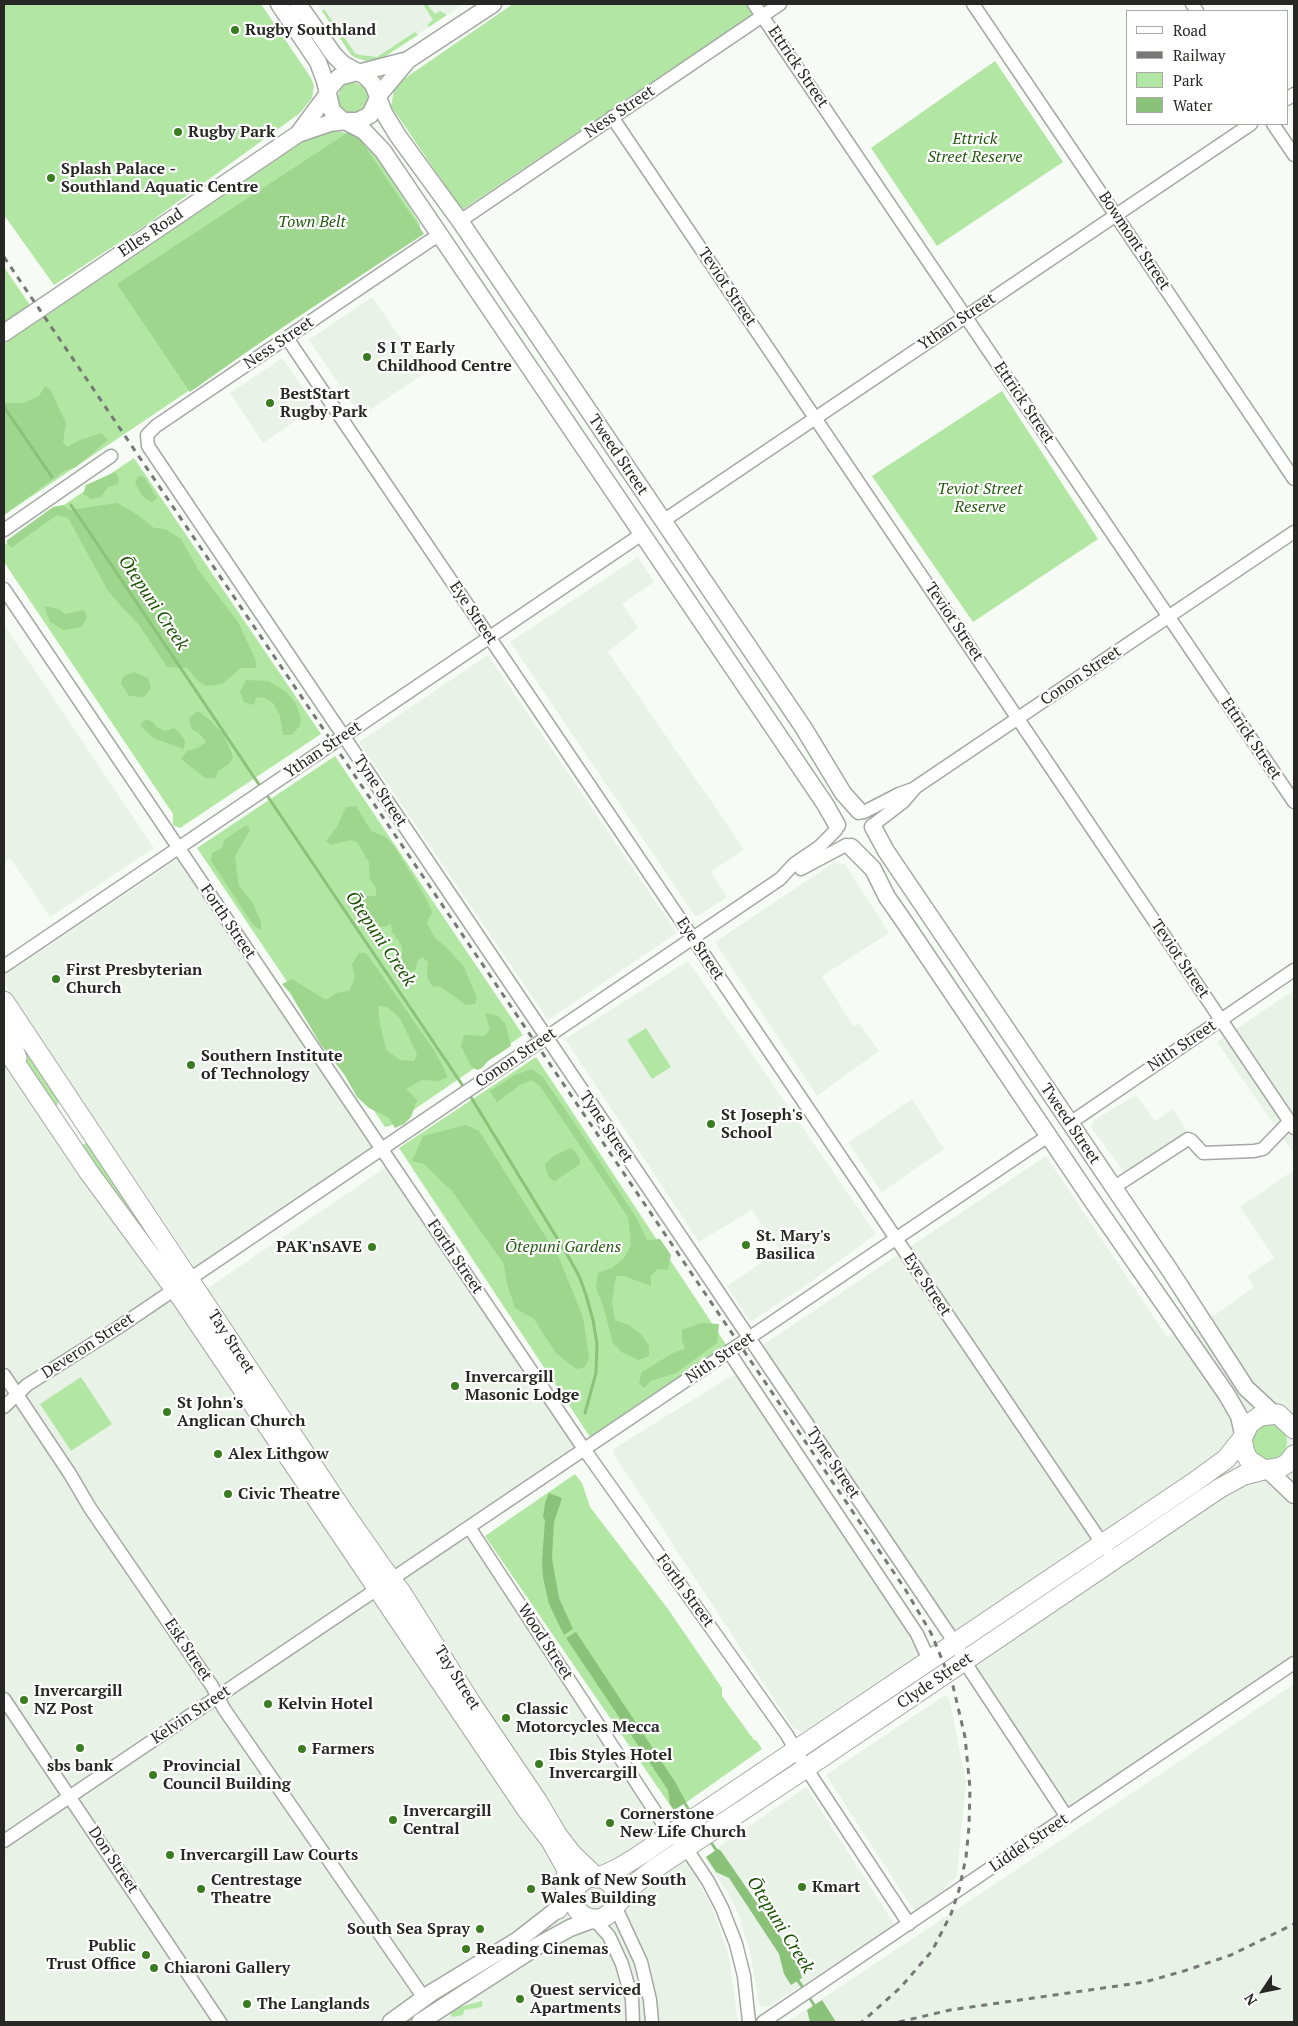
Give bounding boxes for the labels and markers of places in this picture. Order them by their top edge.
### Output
place label: Rugby Southland [245,20,376,40]
marker: Rugby Southland [229,24,241,36]
place label: Rugby Park [188,122,275,142]
marker: Rugby Park [172,126,184,138]
place label: Splash Palace - Southland Aquatic Centre [61,159,258,197]
marker: Splash Palace - Southland Aquatic Centre [45,172,57,184]
place label: S I T Early Childhood Centre [377,338,512,376]
marker: S I T Early Childhood Centre [361,351,373,363]
place label: BestStart Rugby Park [280,384,367,422]
marker: BestStart Rugby Park [264,397,276,409]
place label: First Presbyterian Church [66,960,202,998]
marker: First Presbyterian Church [50,973,62,985]
place label: Southern Institute of Technology [201,1046,343,1084]
marker: Southern Institute of Technology [185,1059,197,1071]
place label: St Joseph's School [721,1105,803,1143]
marker: St Joseph's School [705,1118,717,1130]
place label: St. Mary's Basilica [756,1226,830,1264]
place label: PAK'nSAVE [276,1237,362,1257]
marker: St. Mary's Basilica [740,1239,752,1251]
marker: PAK'nSAVE [366,1241,378,1253]
place label: Invercargill Masonic Lodge [465,1367,579,1405]
marker: Invercargill Masonic Lodge [449,1380,461,1392]
place label: St John's Anglican Church [177,1393,305,1431]
marker: St John's Anglican Church [161,1406,173,1418]
place label: Alex Lithgow [228,1444,329,1464]
marker: Alex Lithgow [212,1448,224,1460]
place label: Civic Theatre [238,1484,340,1504]
marker: Civic Theatre [222,1488,234,1500]
place label: Invercargill NZ Post [34,1681,123,1719]
marker: Invercargill NZ Post [18,1694,30,1706]
place label: Kelvin Hotel [278,1694,373,1714]
marker: Kelvin Hotel [262,1698,274,1710]
place label: Classic Motorcycles Mecca [516,1699,660,1737]
marker: Classic Motorcycles Mecca [500,1712,512,1724]
place label: Farmers [312,1739,375,1759]
marker: sbs bank [74,1742,86,1754]
marker: Farmers [296,1743,308,1755]
place label: Ibis Styles Hotel Invercargill [549,1745,672,1783]
place label: sbs bank [47,1756,113,1776]
place label: Provincial Council Building [163,1756,291,1794]
marker: Ibis Styles Hotel Invercargill [533,1758,545,1770]
marker: Provincial Council Building [147,1769,159,1781]
place label: Invercargill Central [403,1801,492,1839]
place label: Cornerstone New Life Church [620,1804,746,1842]
marker: Invercargill Central [387,1814,399,1826]
marker: Cornerstone New Life Church [604,1817,616,1829]
place label: Invercargill Law Courts [180,1845,358,1865]
marker: Invercargill Law Courts [164,1849,176,1861]
place label: Centrestage Theatre [211,1870,302,1908]
place label: Bank of New South Wales Building [541,1870,686,1908]
place label: Kmart [812,1877,860,1897]
marker: Kmart [796,1881,808,1893]
marker: Centrestage Theatre [195,1883,207,1895]
marker: Bank of New South Wales Building [525,1883,537,1895]
place label: South Sea Spray [347,1919,470,1939]
marker: South Sea Spray [474,1923,486,1935]
place label: Public Trust Office [46,1936,136,1974]
place label: Reading Cinemas [476,1939,608,1959]
marker: Reading Cinemas [460,1943,472,1955]
marker: Public Trust Office [140,1949,152,1961]
place label: Chiaroni Gallery [164,1958,290,1978]
marker: Chiaroni Gallery [148,1962,160,1974]
place label: Quest serviced Apartments [530,1980,641,2018]
marker: Quest serviced Apartments [514,1993,526,2005]
place label: The Langlands [257,1994,370,2014]
marker: The Langlands [241,1998,253,2010]

